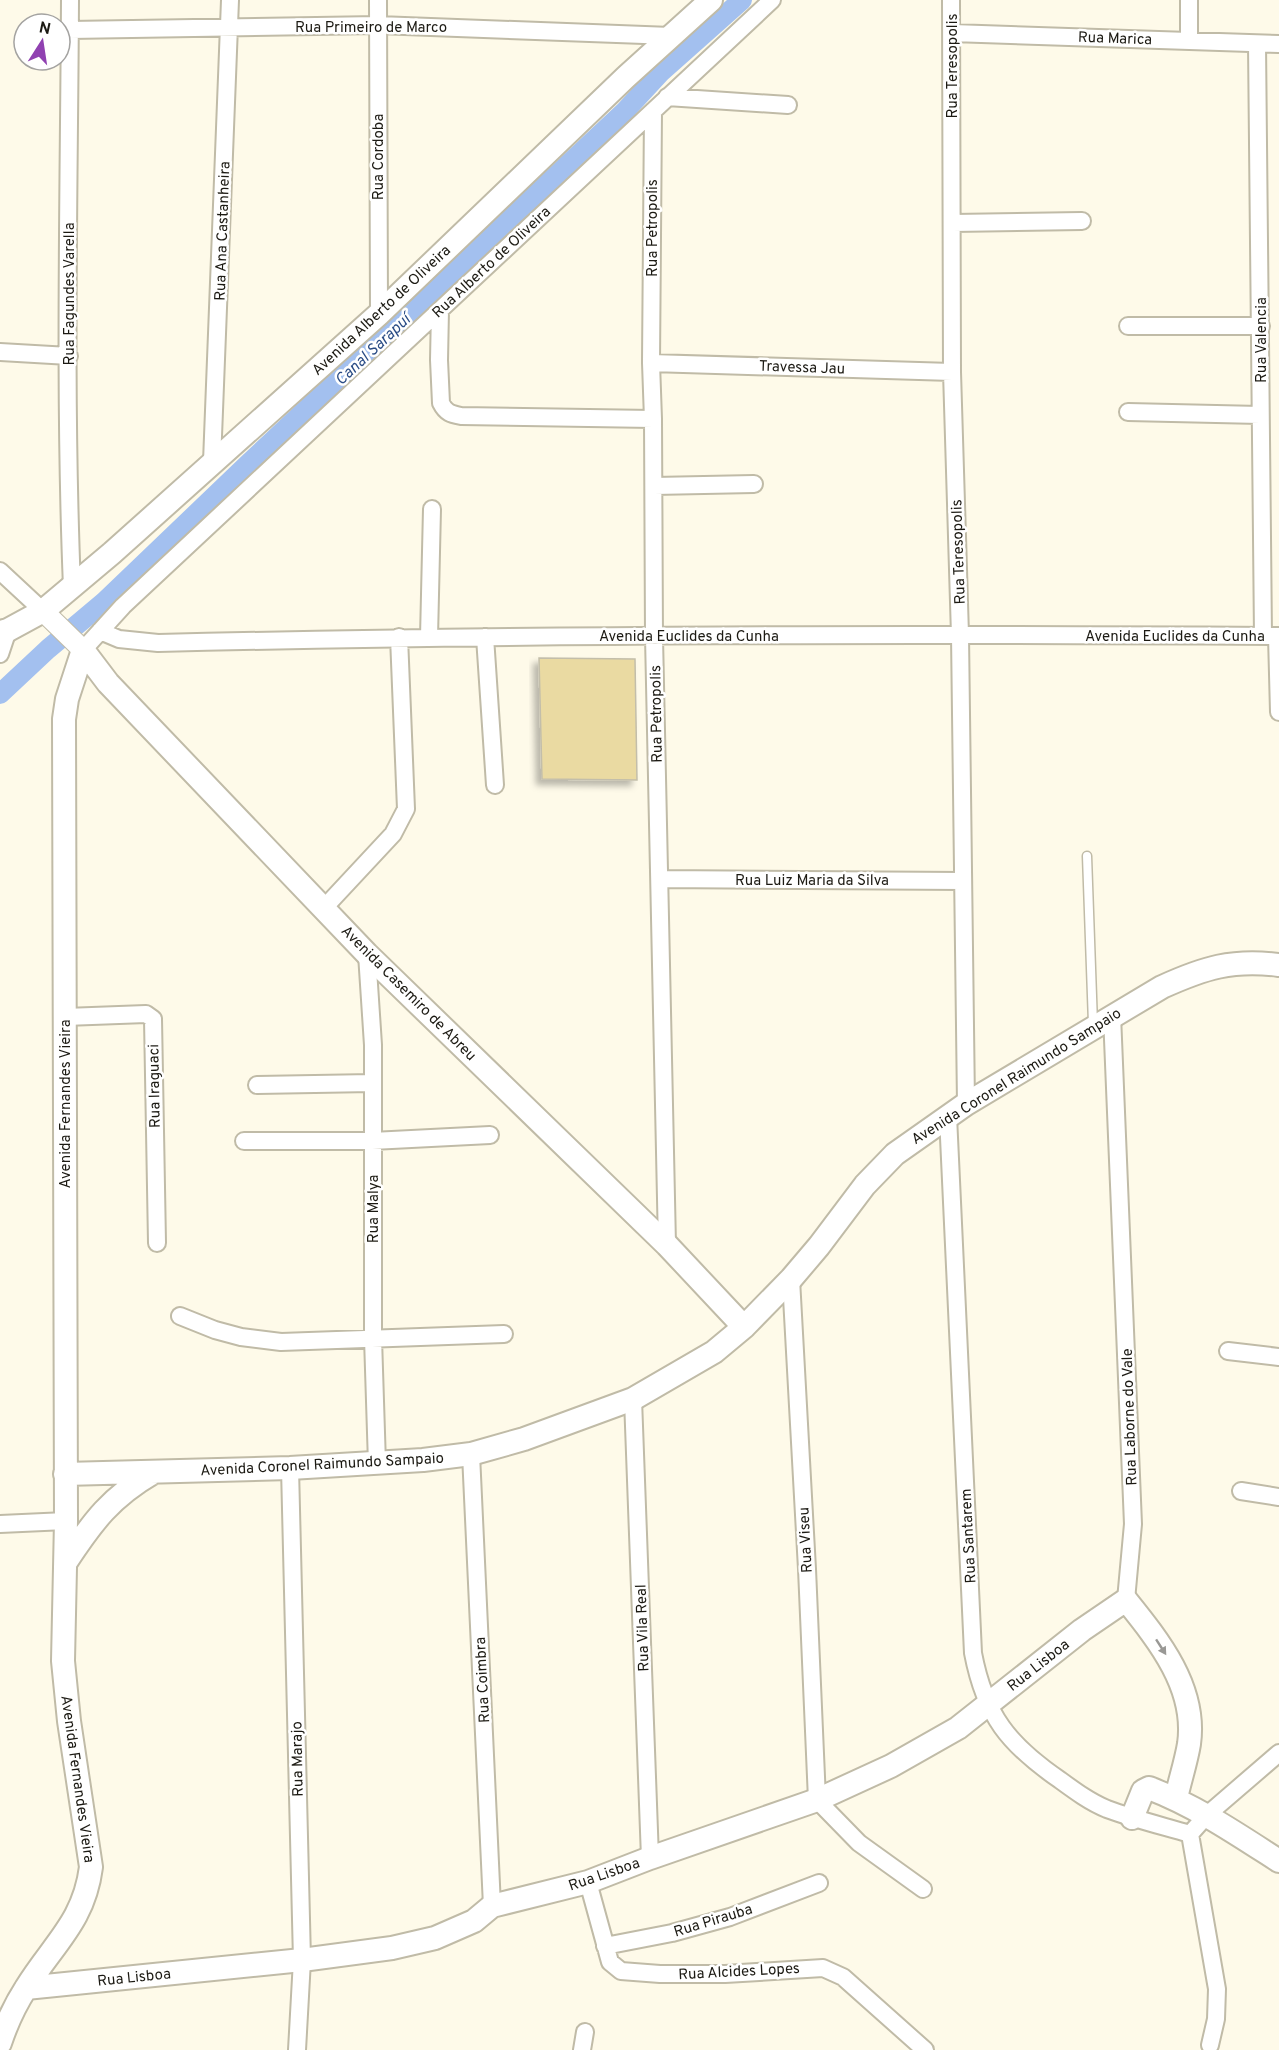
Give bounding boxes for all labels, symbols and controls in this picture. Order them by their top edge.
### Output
north arrow [12,12,72,72]
street label: Rua Teresopolis [944,13,963,119]
text: N [37,18,52,40]
street label: Rua Primeiro de Marco [295,19,447,38]
street label: Rua Marica [1078,29,1152,50]
street label: Rua Cordoba [370,114,389,200]
street label: Rua Ana Castanheira [212,161,235,301]
street label: Rua Petropolis [644,179,663,277]
street label: Rua Alberto de Oliveira [429,203,555,323]
street label: Rua Fagundes Varella [61,222,80,366]
street label: Avenida Alberto de Oliveira [309,242,455,380]
street label: Rua Valencia [1253,297,1272,383]
water label: Canal Sarapuí [332,308,418,390]
street label: Travessa Jau [759,358,845,379]
street label: Rua Teresopolis [948,499,971,605]
street label: Avenida Euclides da Cunha [599,628,779,647]
street label: Avenida Euclides da Cunha [1085,628,1265,647]
street label: Rua Petropolis [647,665,668,763]
street label: Rua Luiz Maria da Silva [735,872,889,891]
street label: Avenida Casemiro de Abreu [336,922,480,1066]
street label: Avenida Coronel Raimundo Sampaio [908,1005,1125,1150]
street label: Avenida Fernandes Vieira [57,1019,76,1189]
street label: Rua Iraguaci [145,1044,166,1128]
street label: Rua Malya [365,1175,384,1243]
street label: Rua Laborne do Vale [1119,1348,1142,1486]
street label: Avenida Coronel Raimundo Sampaio [200,1450,444,1481]
street label: Rua Santarem [958,1488,981,1584]
street label: Rua Viseu [795,1506,818,1573]
street label: Rua Vila Real [632,1584,655,1672]
street label: Rua Coimbra [472,1636,495,1723]
street label: Rua Lisboa [1004,1636,1074,1696]
one-way arrow [1155,1639,1166,1655]
street label: Avenida Fernandes Vieira [55,1694,98,1864]
street label: Rua Marajo [288,1721,309,1797]
street label: Rua Lisboa [566,1854,643,1896]
street label: Rua Pirauba [672,1900,755,1942]
street label: Rua Alcides Lopes [678,1960,800,1985]
street label: Rua Lisboa [96,1965,172,1992]

